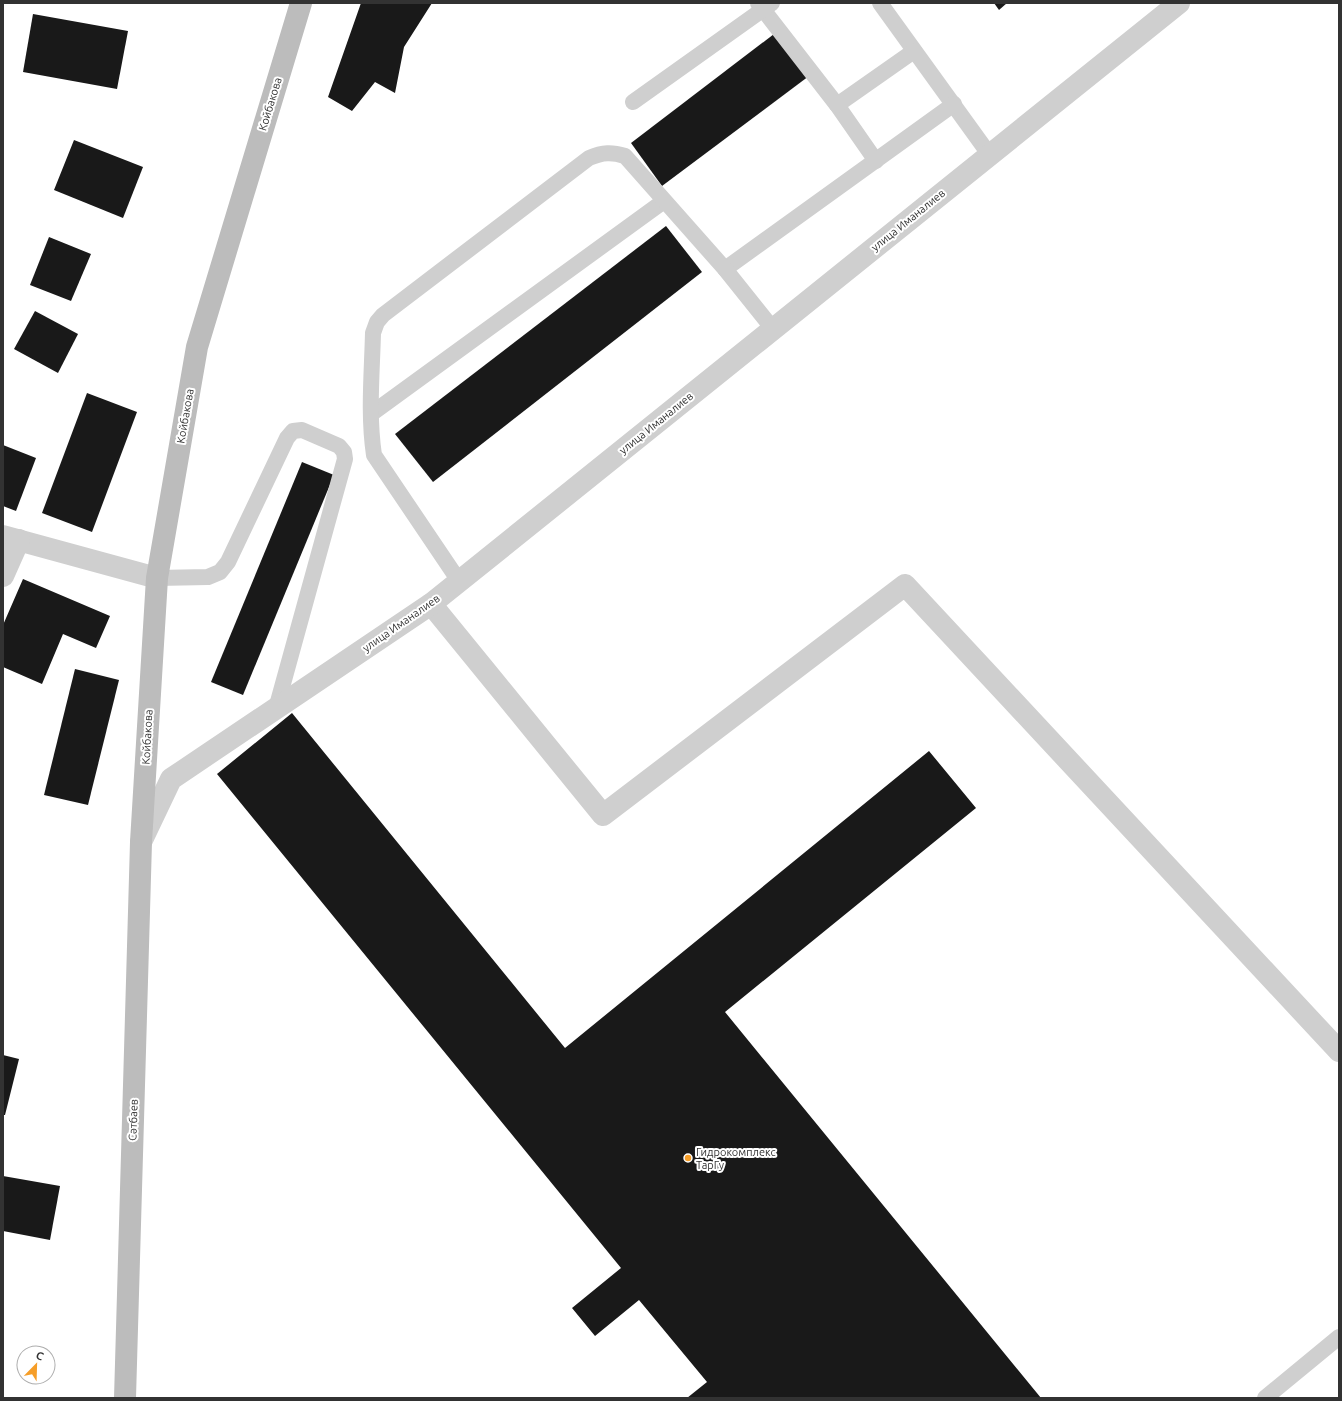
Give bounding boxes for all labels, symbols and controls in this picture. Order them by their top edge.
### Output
street label: Койбакова [256,76,284,132]
street label: улица Иманалиев [869,187,947,253]
street label: Койбакова [174,388,196,444]
street label: улица Иманалиев [617,390,695,456]
street label: улица Иманалиев [360,592,442,654]
street label: Койбакова [140,709,154,765]
street label: Сәтбаев [126,1099,140,1141]
place label: Гидрокомплекс ТарГу [696,1146,776,1171]
marker: Гидрокомплекс ТарГу [683,1153,693,1163]
north arrow [16,1345,56,1385]
text: С [34,1349,45,1363]

